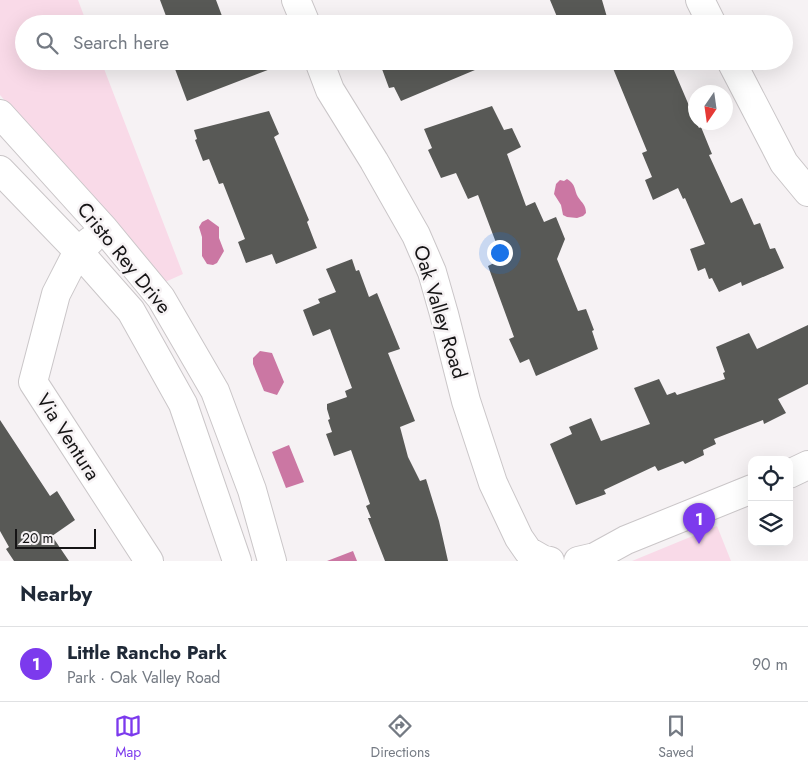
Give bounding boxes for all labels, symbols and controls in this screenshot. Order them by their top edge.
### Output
search box [15,15,793,70]
icon: search [33,29,61,57]
text: Search here [73,29,169,56]
north arrow [688,85,733,130]
street label: Cristo Rey Drive [70,196,178,320]
your location [487,240,513,266]
street label: Oak Valley Road [406,242,474,382]
street label: Via Ventura [29,388,107,486]
map controls [748,456,793,546]
button: locate [748,456,793,501]
button: layers [748,501,793,546]
pin: 1 [683,503,715,544]
scale bar [15,526,96,549]
text: 20 m [22,528,54,548]
text: Nearby [20,579,92,609]
text: Little Rancho Park [67,639,227,666]
text: 1 [32,653,40,676]
text: 90 m [752,653,788,676]
text: Park · Oak Valley Road [67,666,220,689]
tab: Map [114,712,142,762]
tab: Directions [371,712,430,762]
tab: Saved [658,712,694,762]

